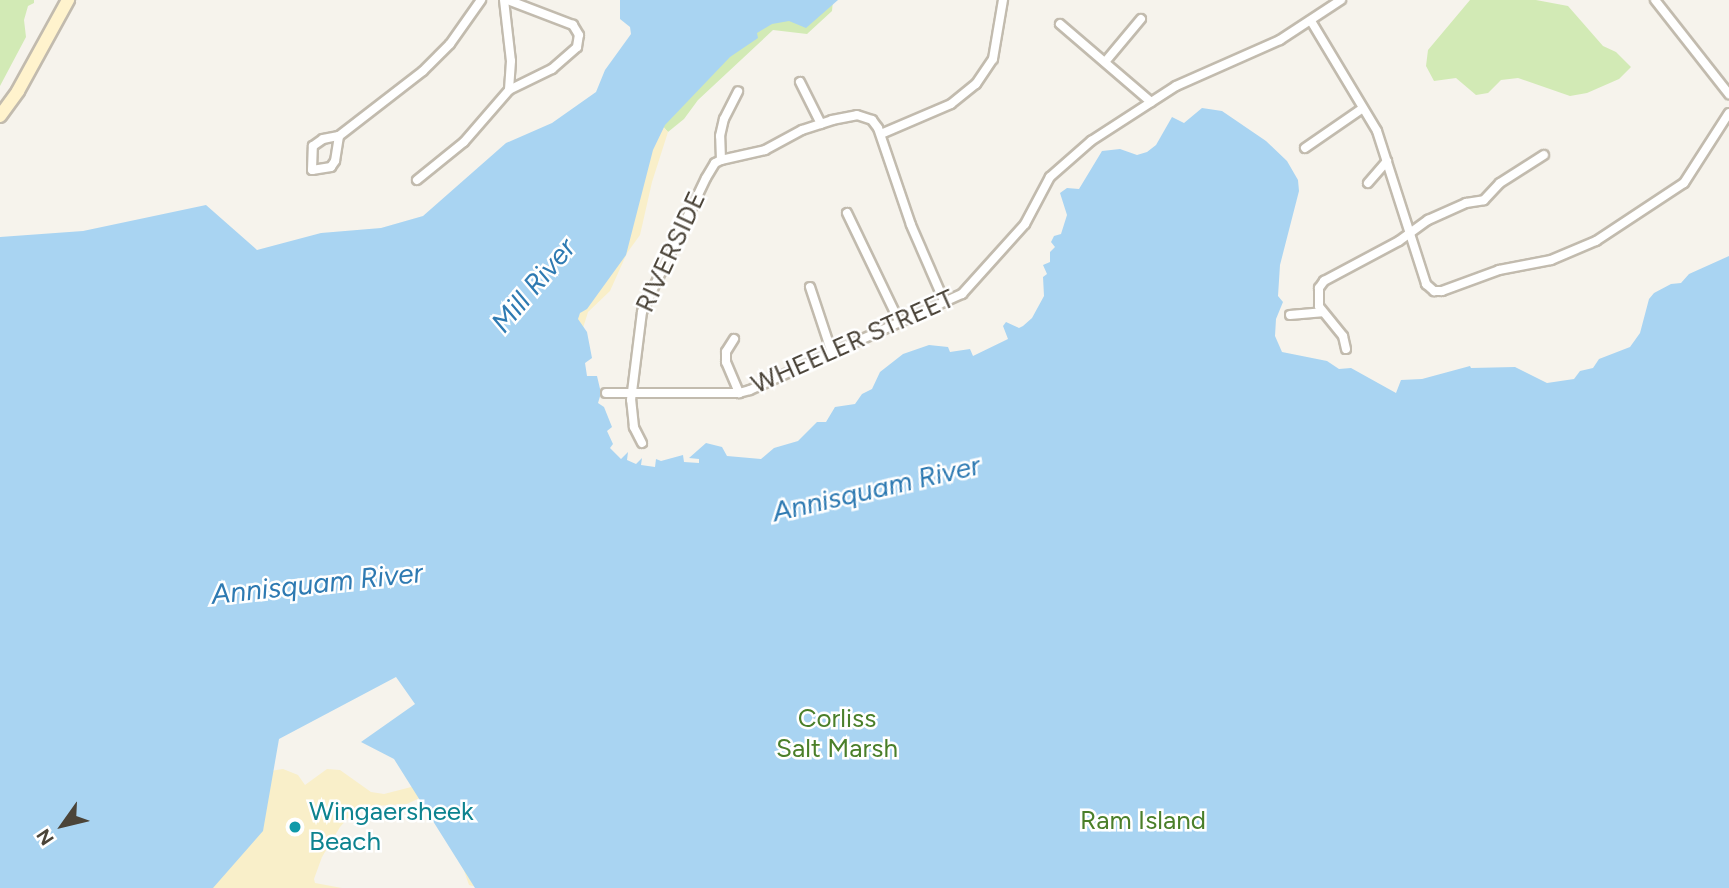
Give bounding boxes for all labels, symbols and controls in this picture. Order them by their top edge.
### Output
street label: RIVERSIDE [630,187,712,317]
water label: Mill River [484,231,582,339]
street label: WHEELER STREET [747,283,959,401]
water label: Annisquam River [769,448,983,528]
water label: Annisquam River [210,555,424,611]
park label: Corliss Salt Marsh [776,703,898,764]
north arrow [28,790,98,860]
place label: Wingaersheek Beach [309,796,474,858]
park label: Ram Island [1080,805,1206,837]
marker: Wingaersheek Beach [287,819,303,835]
text: N [32,825,59,850]

